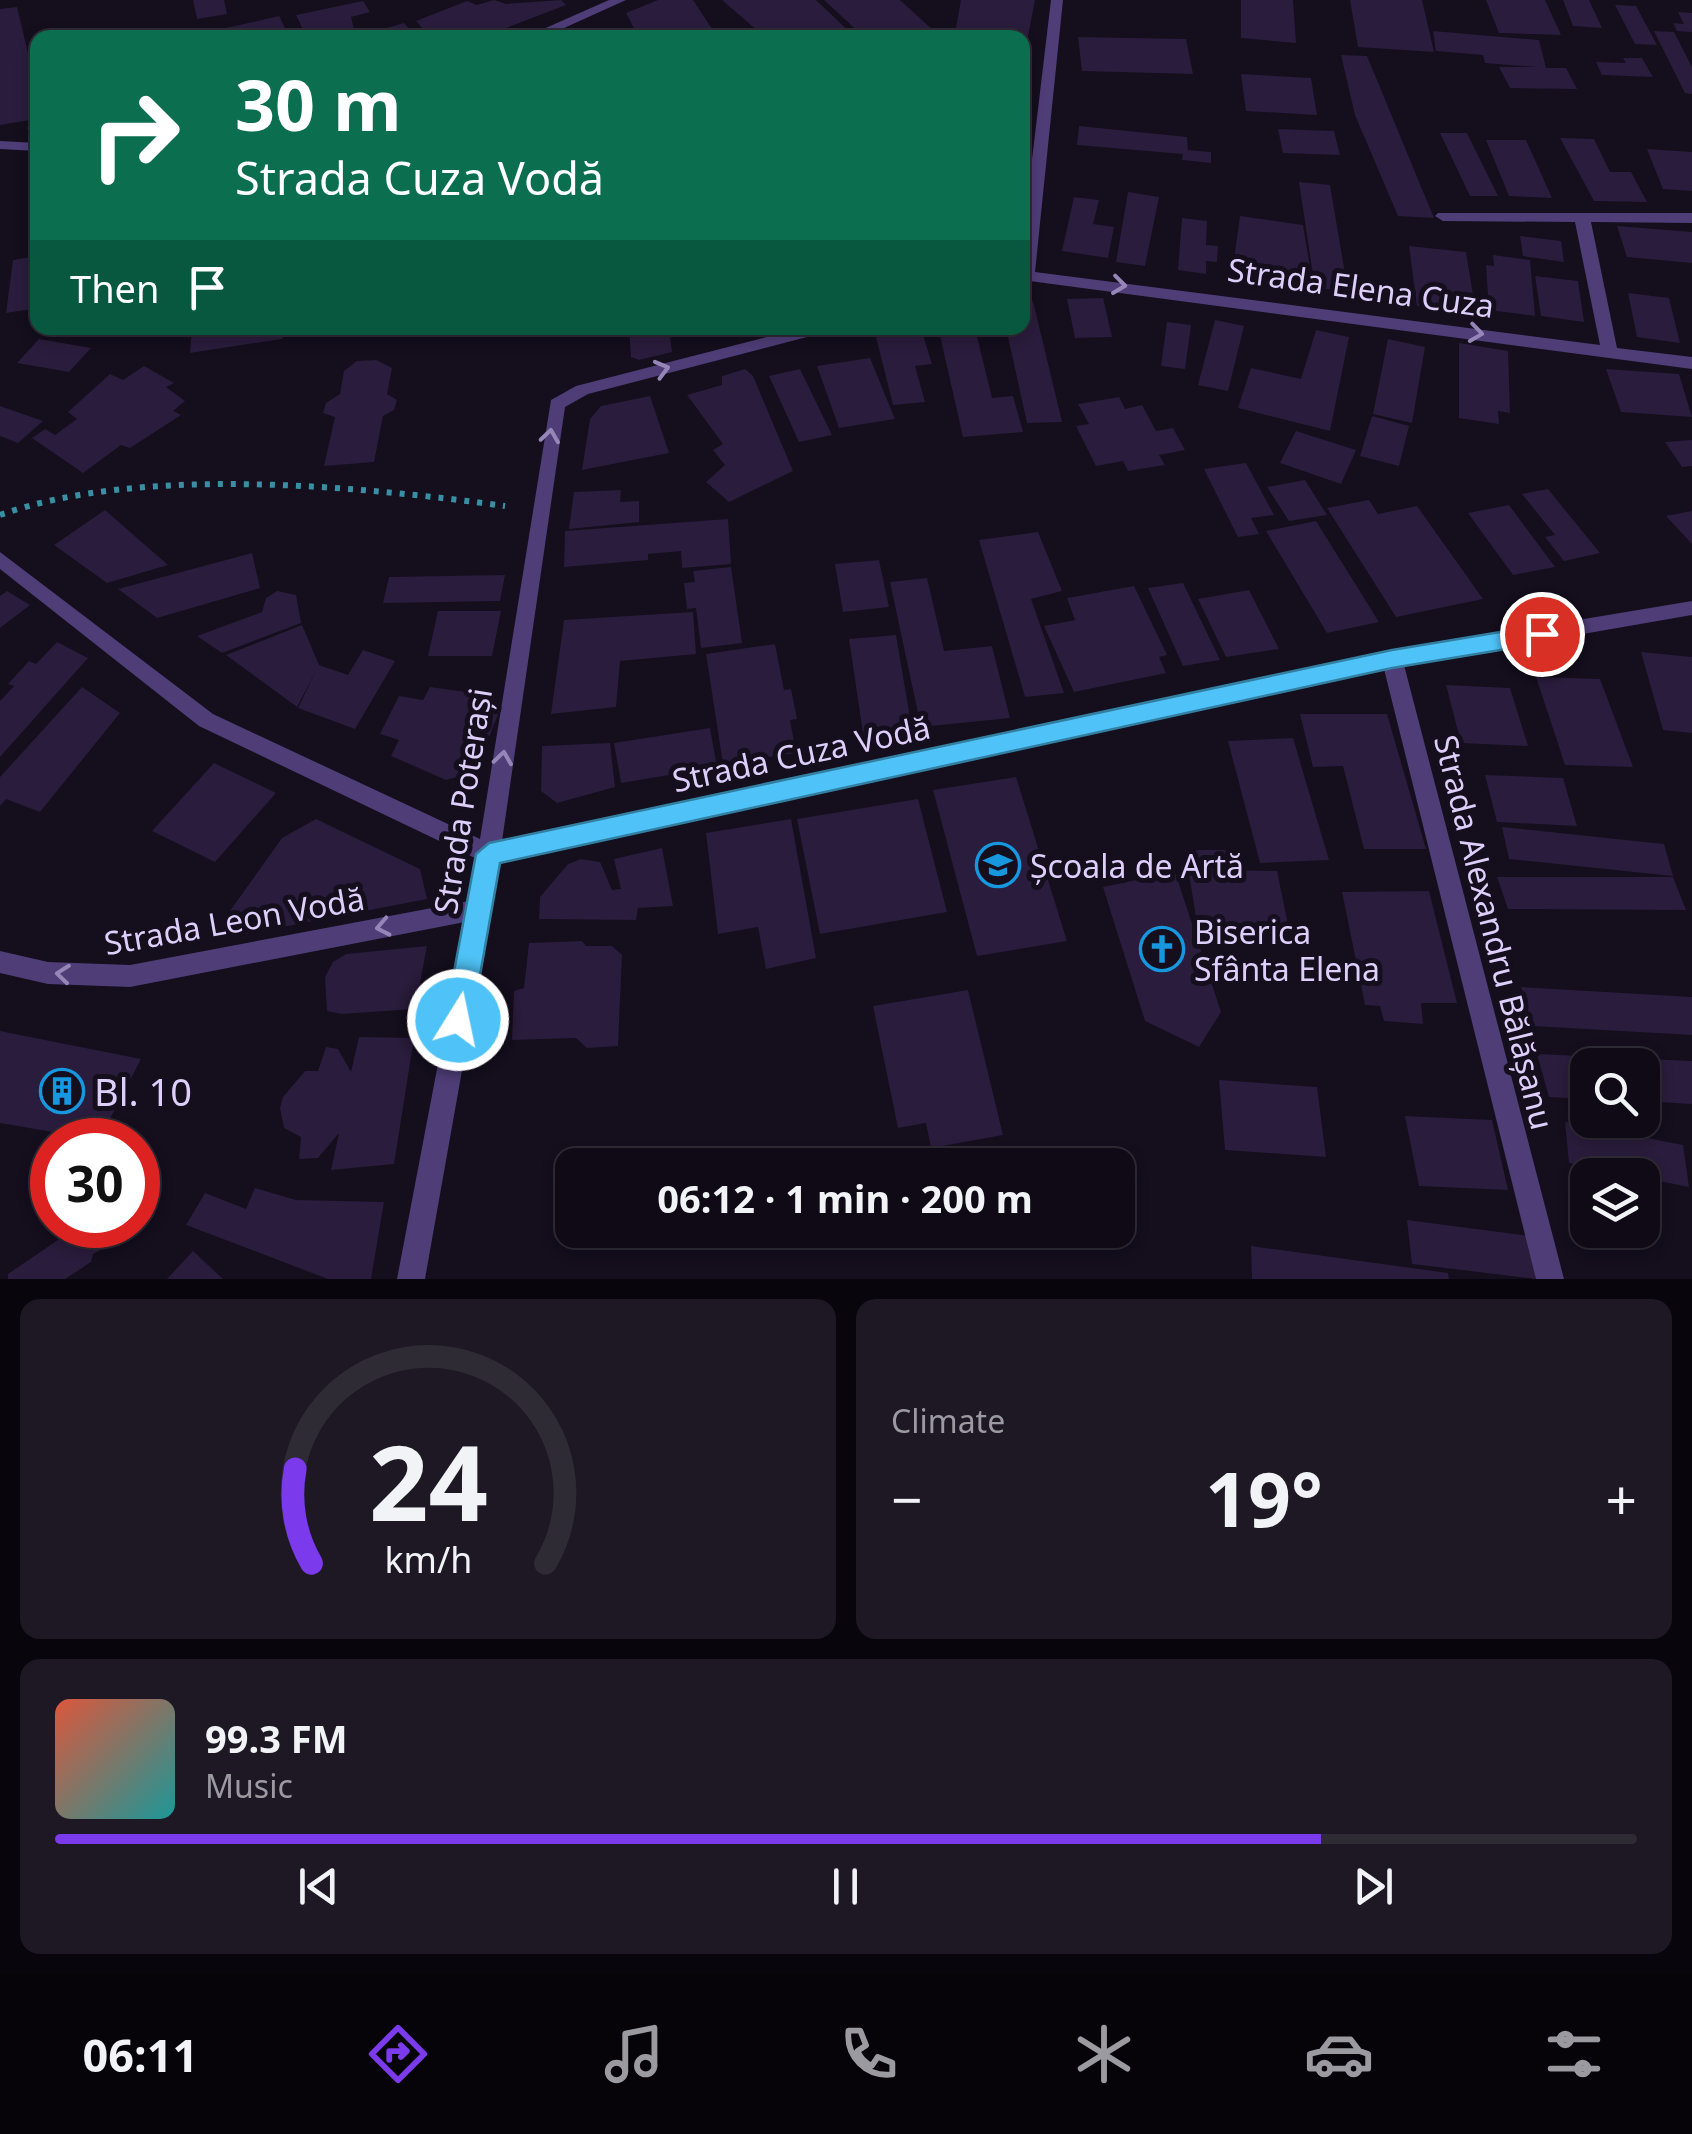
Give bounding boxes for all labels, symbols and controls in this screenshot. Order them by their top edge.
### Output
text: 30 m [235,56,402,152]
icon: right [70,70,200,200]
text: Strada Cuza Vodă [235,147,604,208]
street label: Strada Elena Cuza [1225,247,1497,327]
icon: arrive [180,260,235,315]
text: Then [70,262,160,314]
one-way arrow [1111,274,1127,295]
one-way arrow [1468,322,1484,343]
one-way arrow [653,359,670,380]
one-way arrow [539,428,560,445]
pin [1500,592,1585,677]
icon: arrive [1515,607,1570,662]
street label: Strada Poterași [423,685,501,917]
street label: Strada Cuza Vodă [668,705,934,801]
street label: Strada Alexandru Bălășanu [1425,730,1565,1134]
one-way arrow [492,750,513,766]
school or university icon: Școala de Artă [975,842,1021,888]
place label: Școala de Artă [1030,844,1244,887]
street label: Strada Leon Vodă [101,876,367,964]
place label: Biserica Sfânta Elena [1194,910,1380,990]
one-way arrow [375,916,392,937]
church icon: Biserica Sfânta Elena [1139,926,1185,972]
one-way arrow [55,964,71,985]
position arrow [406,968,510,1072]
map controls [1570,1048,1660,1248]
button: search [1570,1048,1660,1138]
place label: Bl. 10 [94,1065,192,1117]
building icon: Bl. 10 [39,1068,85,1114]
speed limit sign: 30 [30,1118,160,1248]
button: layers [1570,1158,1660,1248]
text: 06:12 · 1 min · 200 m [657,1172,1033,1224]
text: Climate [891,1399,1005,1442]
text: 24 [369,1410,487,1551]
text: 19° [1205,1447,1323,1549]
text: − [891,1461,922,1536]
text: + [1606,1461,1637,1536]
text: km/h [384,1535,472,1583]
text: 99.3 FM [205,1712,347,1764]
text: Music [205,1764,293,1807]
icon: previous [291,1859,346,1914]
icon: pause [818,1859,873,1914]
icon: next [1346,1859,1401,1914]
icon: directions [363,2019,433,2089]
icon: music [599,2019,669,2089]
icon: phone [834,2019,904,2089]
icon: climate [1069,2019,1139,2089]
icon: car [1304,2019,1374,2089]
icon: filters [1539,2019,1609,2089]
text: 06:11 [83,2024,198,2085]

